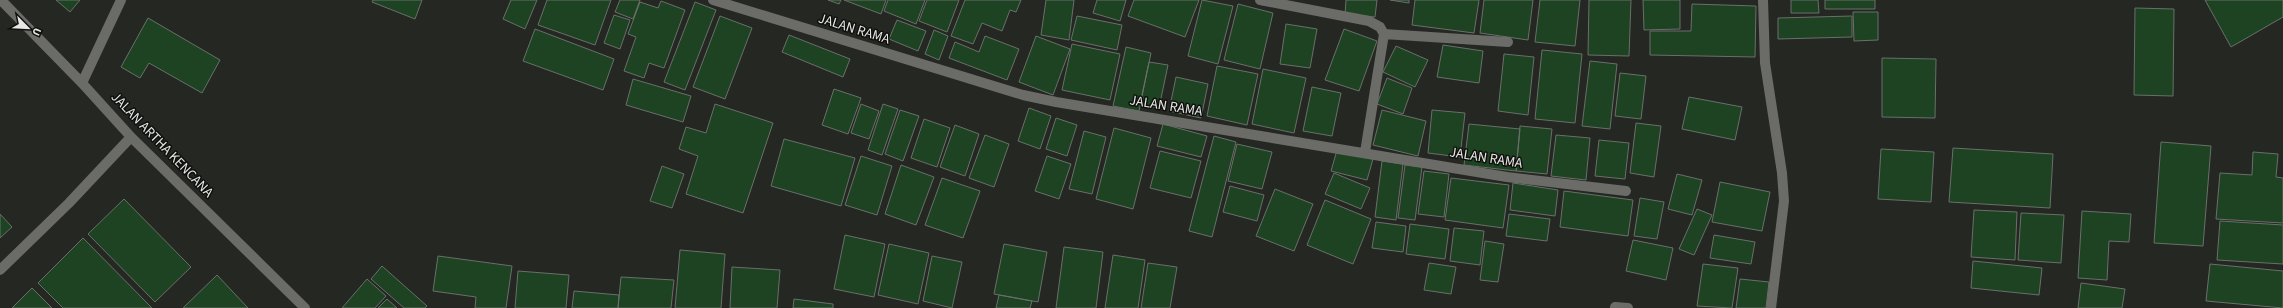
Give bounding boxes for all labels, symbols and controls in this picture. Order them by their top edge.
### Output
north arrow [8,8,48,48]
street label: JALAN RAMA [816,9,893,49]
text: U [28,25,45,38]
street label: JALAN ARTHA KENCANA [106,88,218,203]
street label: JALAN RAMA [1128,90,1204,122]
street label: JALAN RAMA [1448,142,1524,174]

